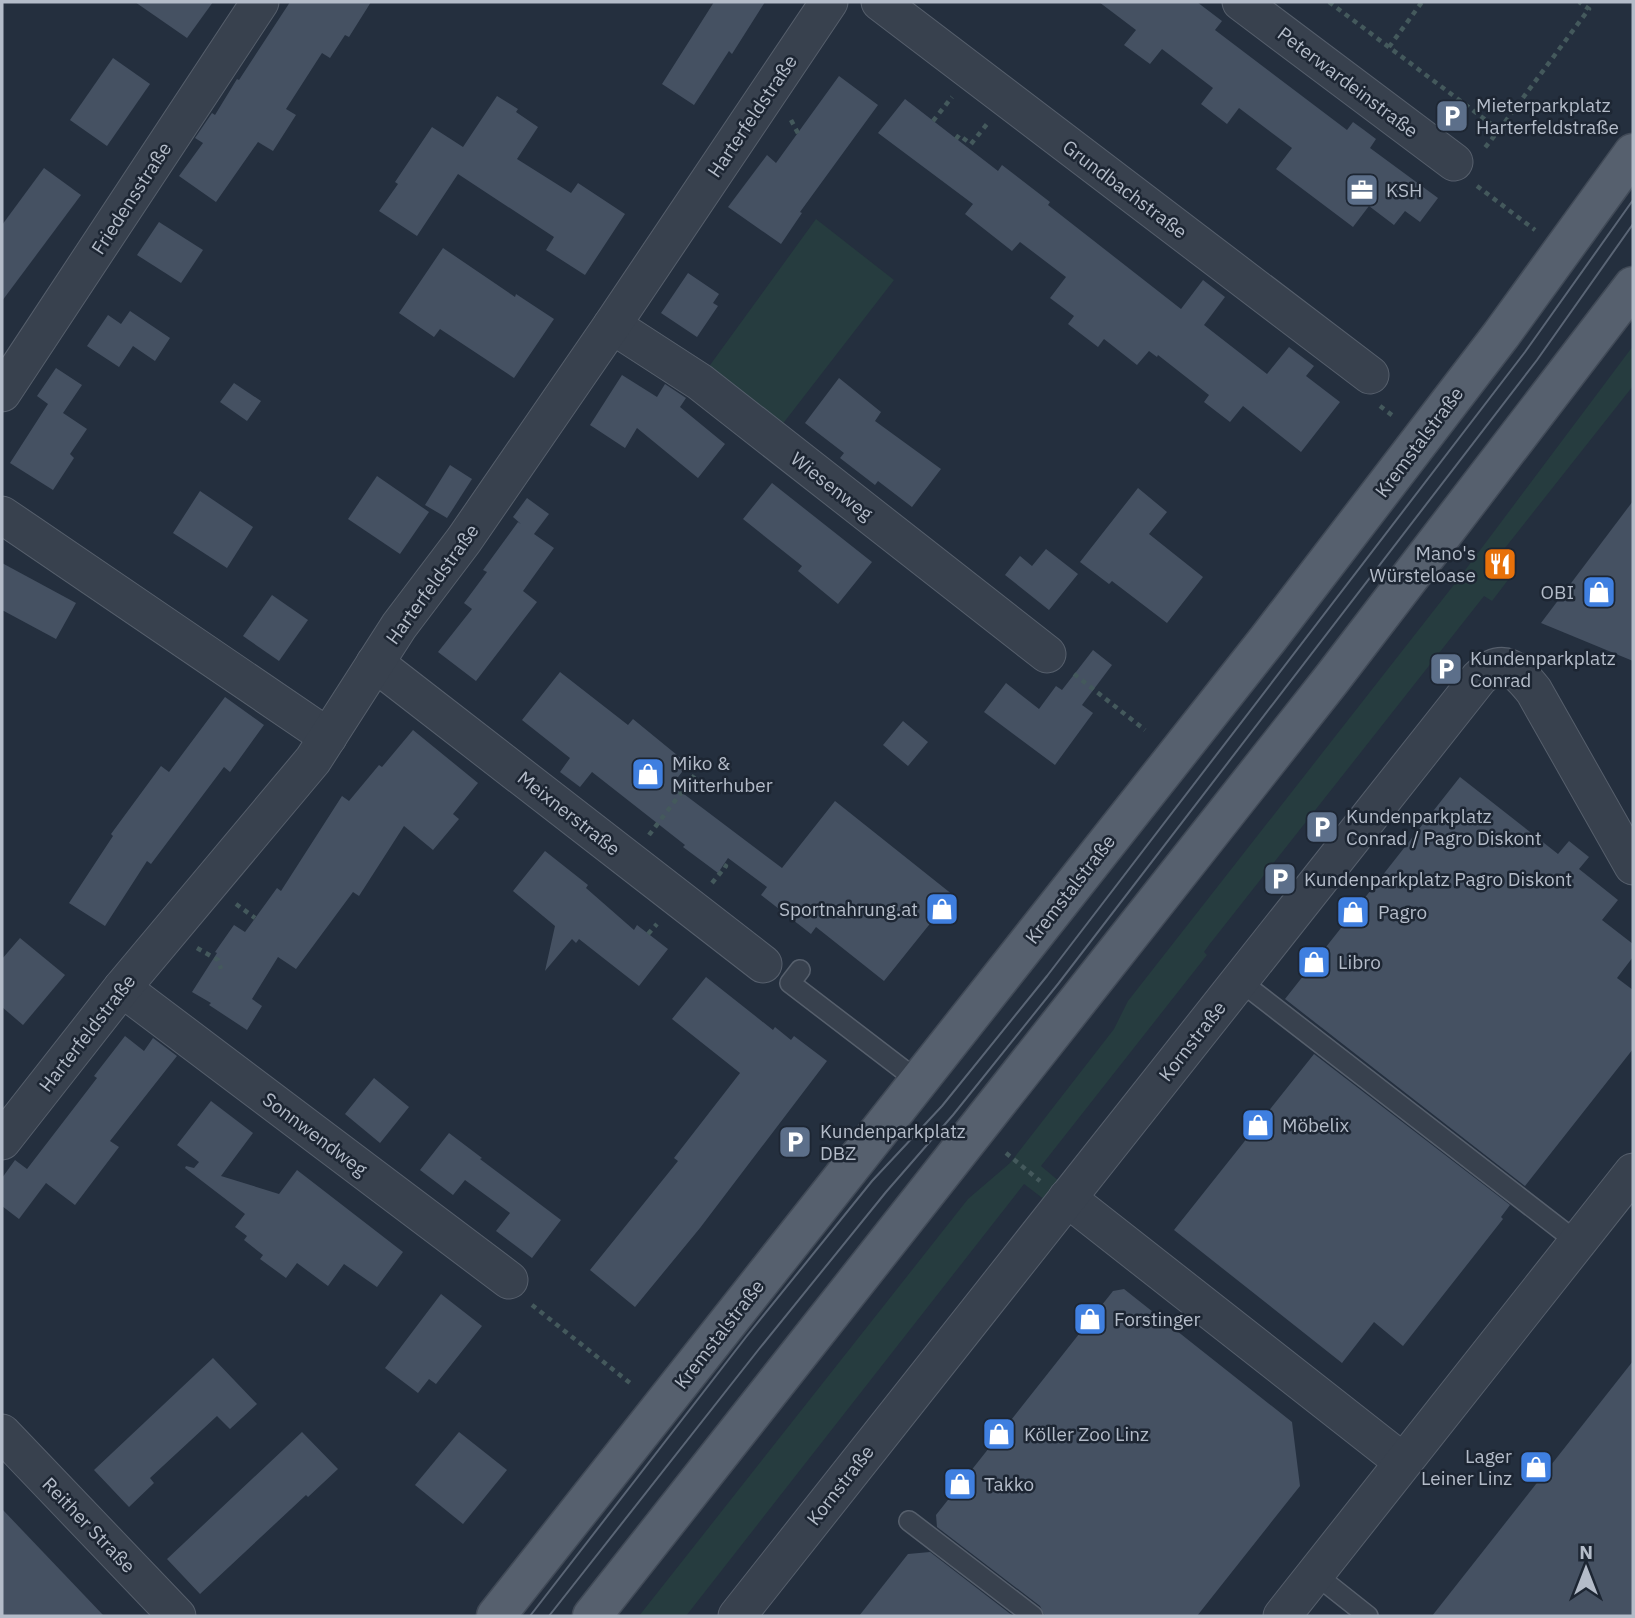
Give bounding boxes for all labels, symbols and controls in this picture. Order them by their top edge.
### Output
street label: Peterwardeinstraße [1273,21,1423,143]
street label: Harterfeldstraße [702,50,802,182]
place label: Mieterparkplatz Harterfeldstraße [1476,93,1619,139]
parking icon: Mieterparkplatz Harterfeldstraße [1433,97,1471,135]
street label: Grundbachstraße [1058,134,1192,244]
street label: Friedensstraße [86,137,176,259]
office icon: KSH [1343,171,1381,209]
place label: KSH [1386,178,1422,202]
street label: Kremstalstraße [1370,382,1468,502]
street label: Wiesenweg [786,447,878,525]
street label: Harterfeldstraße [380,519,484,649]
place label: Mano's Würsteloase [1370,541,1476,587]
restaurant icon: Mano's Würsteloase [1481,545,1519,583]
shop icon: OBI [1580,573,1618,611]
place label: OBI [1541,580,1574,604]
place label: Kundenparkplatz Conrad [1470,646,1616,692]
parking icon: Kundenparkplatz Conrad [1427,650,1465,688]
place label: Miko & Mitterhuber [672,751,773,797]
shop icon: Miko & Mitterhuber [629,755,667,793]
street label: Meixnerstraße [513,765,625,861]
place label: Kundenparkplatz Conrad / Pagro Diskont [1346,804,1542,850]
parking icon: Kundenparkplatz Conrad / Pagro Diskont [1303,808,1341,846]
street label: Kremstalstraße [1020,829,1120,949]
parking icon: Kundenparkplatz Pagro Diskont [1261,860,1299,898]
place label: Kundenparkplatz Pagro Diskont [1304,867,1572,891]
shop icon: Sportnahrung.at [923,890,961,928]
shop icon: Pagro [1334,893,1372,931]
place label: Sportnahrung.at [779,897,918,921]
place label: Pagro [1378,900,1427,924]
shop icon: Libro [1295,943,1333,981]
place label: Libro [1338,950,1381,974]
street label: Harterfeldstraße [34,969,140,1097]
street label: Kornstraße [1153,996,1231,1086]
street label: Sonnwendweg [258,1087,372,1181]
shop icon: Möbelix [1239,1106,1277,1144]
place label: Möbelix [1282,1113,1349,1137]
place label: Kundenparkplatz DBZ [820,1119,966,1165]
parking icon: Kundenparkplatz DBZ [776,1123,814,1161]
street label: Kremstalstraße [669,1274,769,1394]
shop icon: Forstinger [1071,1300,1109,1338]
place label: Forstinger [1114,1307,1200,1331]
shop icon: Köller Zoo Linz [980,1415,1018,1453]
place label: Köller Zoo Linz [1024,1422,1149,1446]
street label: Kornstraße [801,1440,879,1530]
place label: Lager Leiner Linz [1421,1444,1512,1490]
shop icon: Lager Leiner Linz [1517,1448,1555,1486]
shop icon: Takko [941,1465,979,1503]
street label: Reither Straße [37,1472,141,1578]
place label: Takko [984,1472,1034,1496]
north arrow [1551,1534,1621,1604]
text: N [1579,1540,1593,1564]

